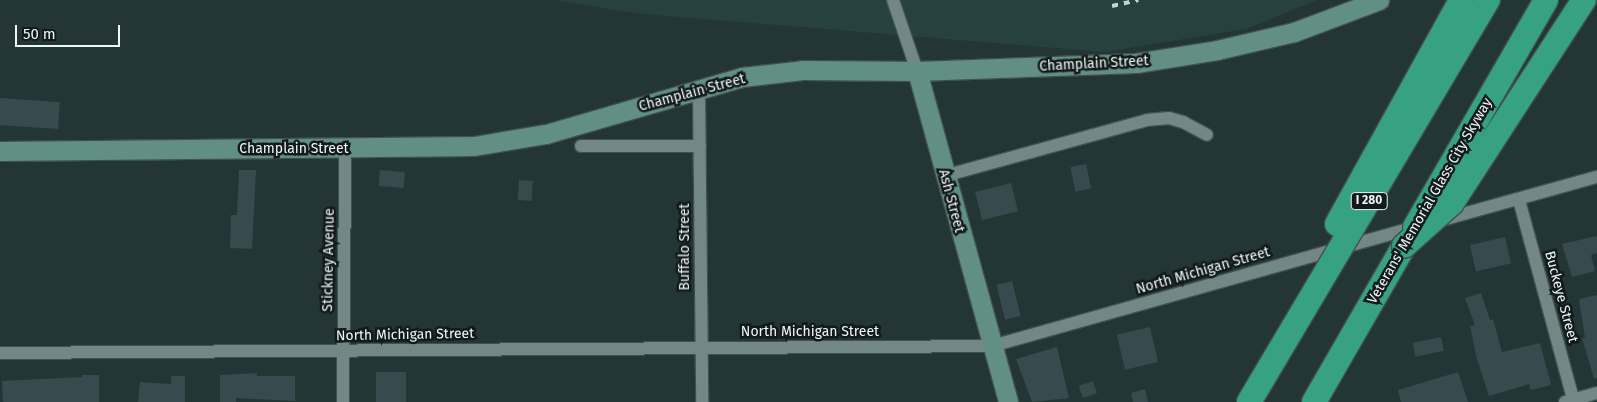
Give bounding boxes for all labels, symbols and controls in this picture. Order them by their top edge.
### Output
scale bar [18,15,122,47]
text: 50 m [23,25,56,43]
street label: Champlain Street [1039,53,1149,75]
street label: Champlain Street [637,71,747,115]
street label: Veterans' Memorial Glass City Skyway [1364,95,1496,307]
street label: Champlain Street [239,141,349,157]
street label: Ash Street [935,168,967,234]
road number: I 280 [1350,192,1388,210]
street label: Buffalo Street [677,203,693,291]
street label: Stickney Avenue [320,208,338,312]
street label: North Michigan Street [1134,244,1272,298]
street label: Buckeye Street [1541,249,1581,345]
street label: North Michigan Street [741,324,879,340]
street label: North Michigan Street [336,325,474,345]

